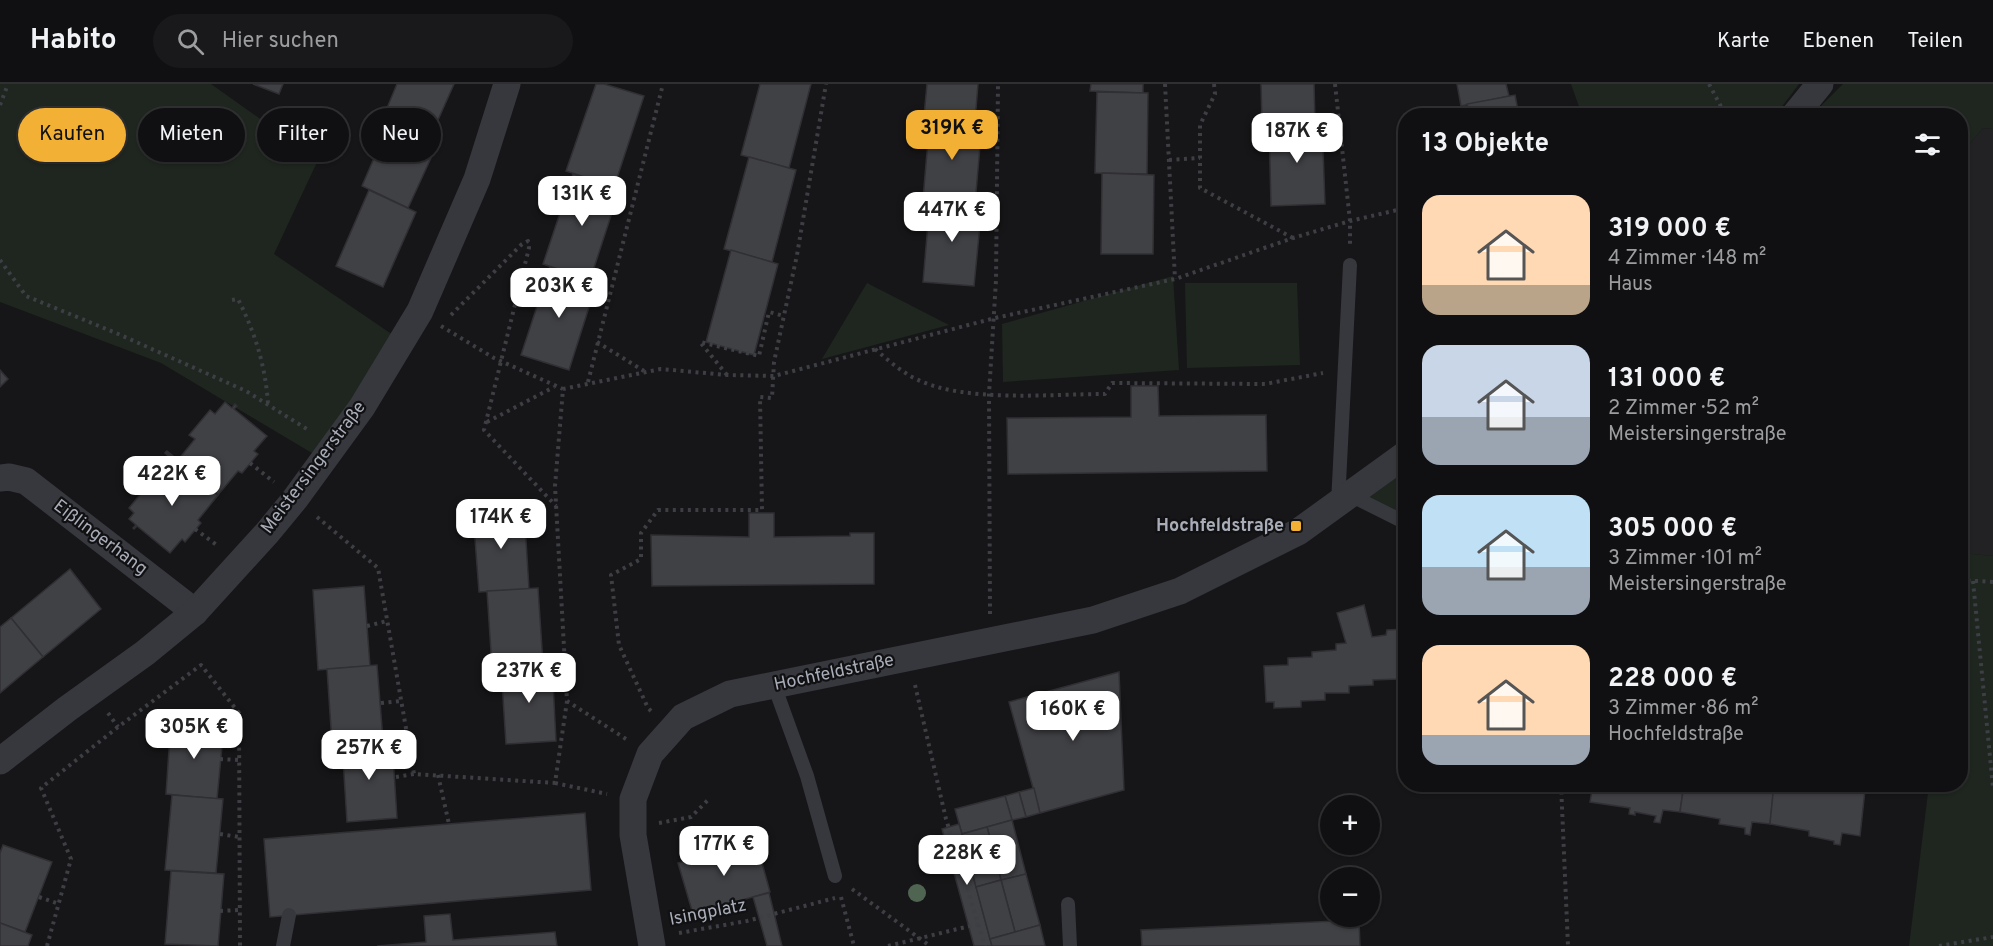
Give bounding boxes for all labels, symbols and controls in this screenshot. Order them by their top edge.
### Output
search box [153,14,573,68]
text: Habito [30,23,117,59]
icon: search [174,25,207,58]
text: Hier suchen [222,28,339,55]
text: Karte [1717,28,1769,55]
text: Ebenen [1802,28,1874,55]
text: Teilen [1907,28,1963,55]
chip: Kaufen [18,108,126,162]
chip: Mieten [138,108,245,162]
chip: Filter [257,108,349,162]
chip: Neu [361,108,441,162]
pin: 319K € [903,110,1001,161]
pin: 187K € [1248,113,1346,164]
text: 319K € [920,116,984,142]
text: 187K € [1266,119,1328,145]
text: 13 Objekte [1422,128,1549,161]
icon: filters [1911,128,1944,161]
pin: 131K € [533,176,631,227]
text: 131K € [552,182,612,208]
pin: 447K € [903,192,1001,243]
text: 447K € [918,198,986,224]
text: 319 000 € [1608,213,1731,246]
icon: home [1470,219,1542,291]
text: 4 Zimmer · 148 m² [1608,246,1766,272]
pin: 203K € [510,268,608,319]
text: Haus [1608,272,1653,298]
text: 203K € [524,274,594,300]
text: 131 000 € [1608,363,1725,396]
icon: home [1470,369,1542,441]
text: 2 Zimmer · 52 m² [1608,396,1759,422]
street label: Meistersingerstraße [257,397,371,539]
text: Meistersingerstraße [1608,422,1786,448]
pin: 422K € [123,456,221,507]
text: 422K € [137,462,207,488]
street label: Eißlingerhang [48,495,152,581]
pin: 174K € [452,499,550,550]
text: 174K € [470,505,532,531]
text: 305 000 € [1608,513,1737,546]
place label: Hochfeldstraße [1156,515,1284,538]
marker: Hochfeldstraße [1289,519,1303,533]
icon: home [1470,519,1542,591]
text: 3 Zimmer · 101 m² [1608,546,1762,572]
text: Meistersingerstraße [1608,572,1786,598]
street label: Hochfeldstraße [772,649,896,697]
pin: 237K € [480,653,578,704]
text: 237K € [496,659,562,685]
text: 228 000 € [1608,663,1737,696]
icon: home [1470,669,1542,741]
pin: 160K € [1024,691,1122,742]
text: 3 Zimmer · 86 m² [1608,696,1758,722]
text: 160K € [1040,697,1106,723]
pin: 305K € [145,709,243,760]
text: 305K € [160,715,228,741]
text: Hochfeldstraße [1608,722,1744,748]
pin: 257K € [320,730,418,781]
text: 257K € [335,736,403,762]
map controls [1320,795,1380,927]
button: + [1320,795,1380,855]
pin: 177K € [675,826,773,877]
text: 177K € [693,832,755,858]
pin: 228K € [918,835,1016,886]
text: 228K € [933,841,1001,867]
button: − [1320,867,1380,927]
street label: Isingplatz [667,894,749,932]

